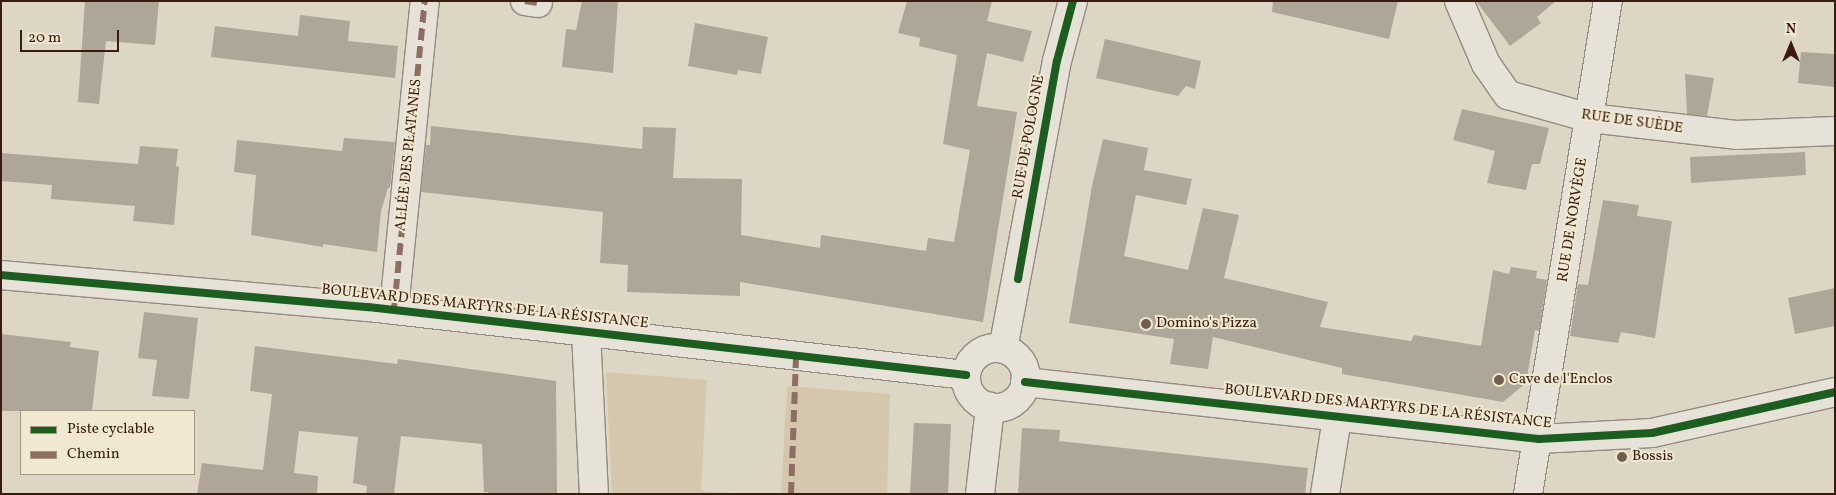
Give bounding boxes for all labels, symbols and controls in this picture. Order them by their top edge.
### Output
scale bar [22,20,121,52]
north arrow [1766,20,1816,70]
text: N [1786,20,1796,39]
text: 20 m [28,28,61,49]
street label: RUE DE POLOGNE [1009,74,1049,200]
street label: ALLÉE DES PLATANES [392,78,426,232]
street label: RUE DE SUÈDE [1580,106,1684,138]
street label: RUE DE NORVÈGE [1554,156,1592,284]
street label: BOULEVARD DES MARTYRS DE LA RÉSISTANCE [320,281,650,333]
place label: Domino's Pizza [1156,315,1257,333]
marker: Domino's Pizza [1140,318,1152,330]
place label: Cave de l'Enclos [1509,371,1613,389]
marker: Cave de l'Enclos [1493,374,1505,386]
street label: BOULEVARD DES MARTYRS DE LA RÉSISTANCE [1223,381,1553,433]
legend [20,410,195,475]
text: Piste cyclable [67,419,154,440]
text: Chemin [67,444,120,465]
place label: Bossis [1632,448,1673,466]
marker: Bossis [1616,451,1628,463]

